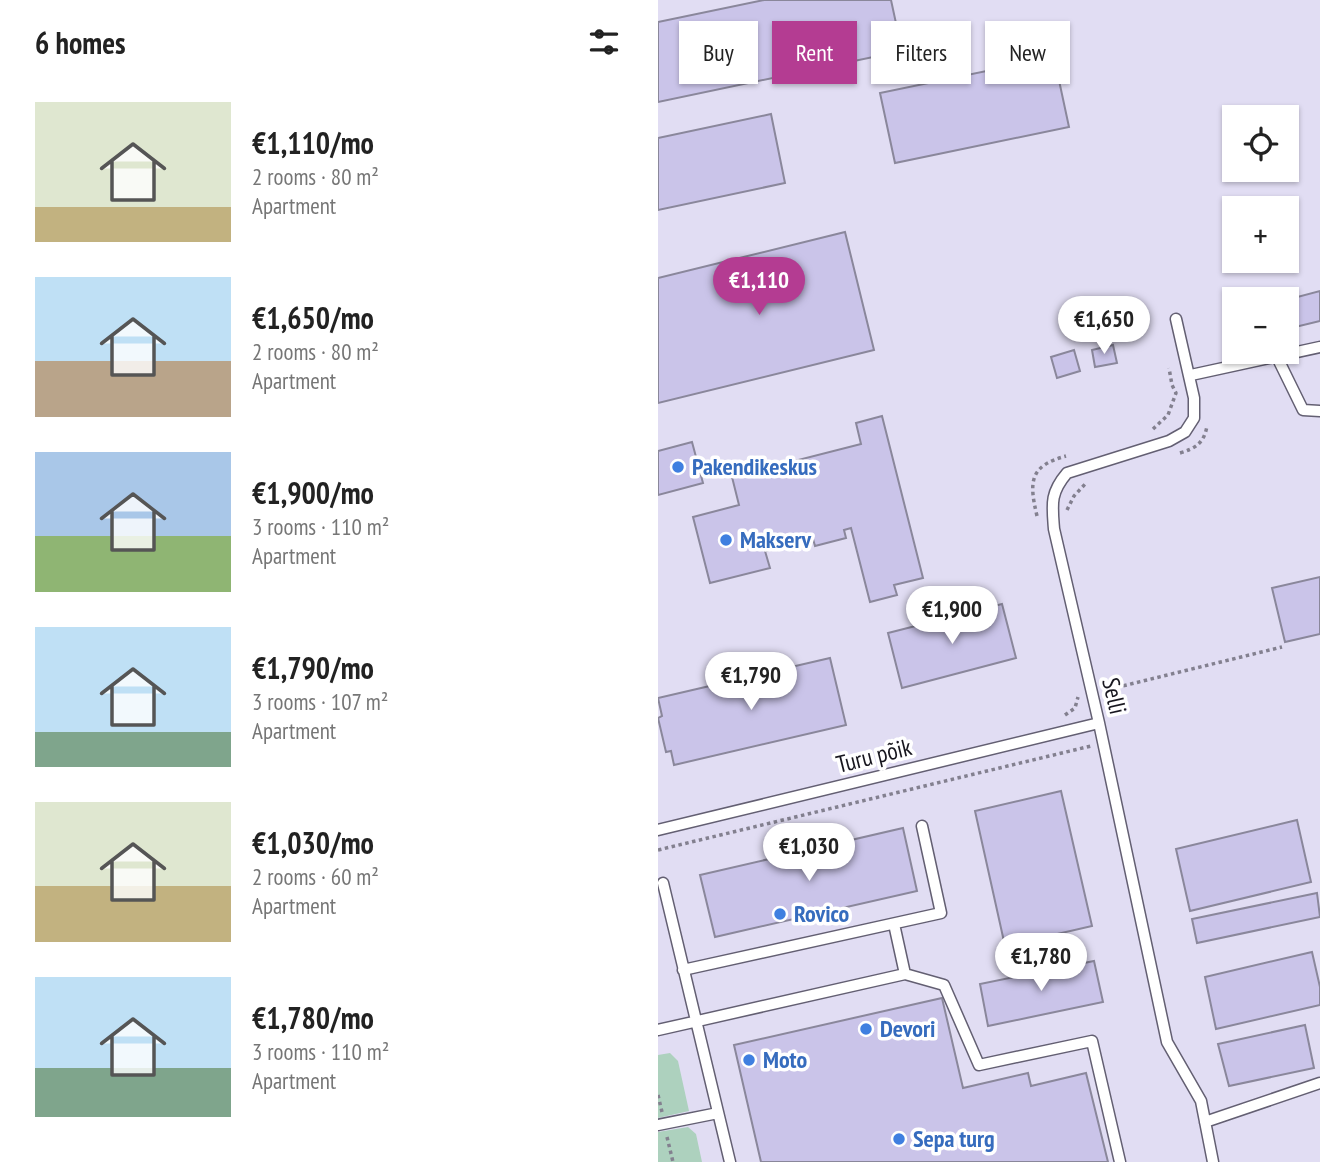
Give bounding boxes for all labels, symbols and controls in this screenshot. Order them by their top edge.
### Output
chip: Buy [679,21,758,84]
chip: Rent [772,21,857,84]
chip: Filters [871,21,971,84]
chip: New [985,21,1070,84]
text: 6 homes [35,23,126,62]
icon: filters [585,23,623,61]
map controls [1222,105,1299,364]
button: locate [1222,105,1299,182]
text: €1,110/mo [252,123,374,162]
icon: home [91,130,175,214]
text: 2 rooms · 80 m² [252,162,379,191]
text: Apartment [252,191,336,220]
button: + [1222,196,1299,273]
pin: €1,110 [702,258,816,317]
text: €1,110 [729,265,789,294]
button: − [1222,287,1299,364]
pin: €1,650 [1047,296,1161,356]
text: €1,650/mo [252,298,374,337]
text: €1,650 [1074,304,1134,333]
icon: home [91,305,175,389]
text: 2 rooms · 80 m² [252,337,379,366]
text: Apartment [252,366,336,395]
place label: Pakendikeskus [692,451,817,482]
marker: Pakendikeskus [670,459,686,475]
text: €1,900/mo [252,473,374,512]
icon: home [91,480,175,564]
text: 3 rooms · 110 m² [252,512,389,541]
place label: Makserv [740,524,811,555]
marker: Makserv [718,532,734,548]
text: Apartment [252,541,336,570]
pin: €1,900 [895,586,1009,646]
text: €1,900 [922,594,982,623]
text: €1,790/mo [252,648,374,687]
pin: €1,790 [694,652,808,712]
icon: home [91,655,175,739]
text: €1,790 [721,660,781,689]
street label: Selli [1095,675,1134,717]
text: 3 rooms · 107 m² [252,687,388,716]
text: Apartment [252,716,336,745]
street label: Turu põik [833,731,915,780]
text: €1,030/mo [252,823,374,862]
pin: €1,030 [752,824,866,883]
icon: home [91,830,175,914]
text: €1,030 [779,831,839,860]
text: 2 rooms · 60 m² [252,862,379,891]
text: Apartment [252,891,336,920]
place label: Rovico [794,898,850,929]
marker: Rovico [772,906,788,922]
pin: €1,780 [984,934,1098,993]
text: €1,780 [1011,941,1071,970]
text: €1,780/mo [252,998,374,1037]
icon: home [91,1005,175,1089]
place label: Devori [880,1013,935,1044]
marker: Devori [858,1021,874,1037]
text: 3 rooms · 110 m² [252,1037,389,1066]
place label: Moto [763,1044,808,1075]
marker: Moto [741,1052,757,1068]
text: Apartment [252,1066,336,1095]
place label: Sepa turg [913,1123,995,1154]
marker: Sepa turg [891,1131,907,1147]

